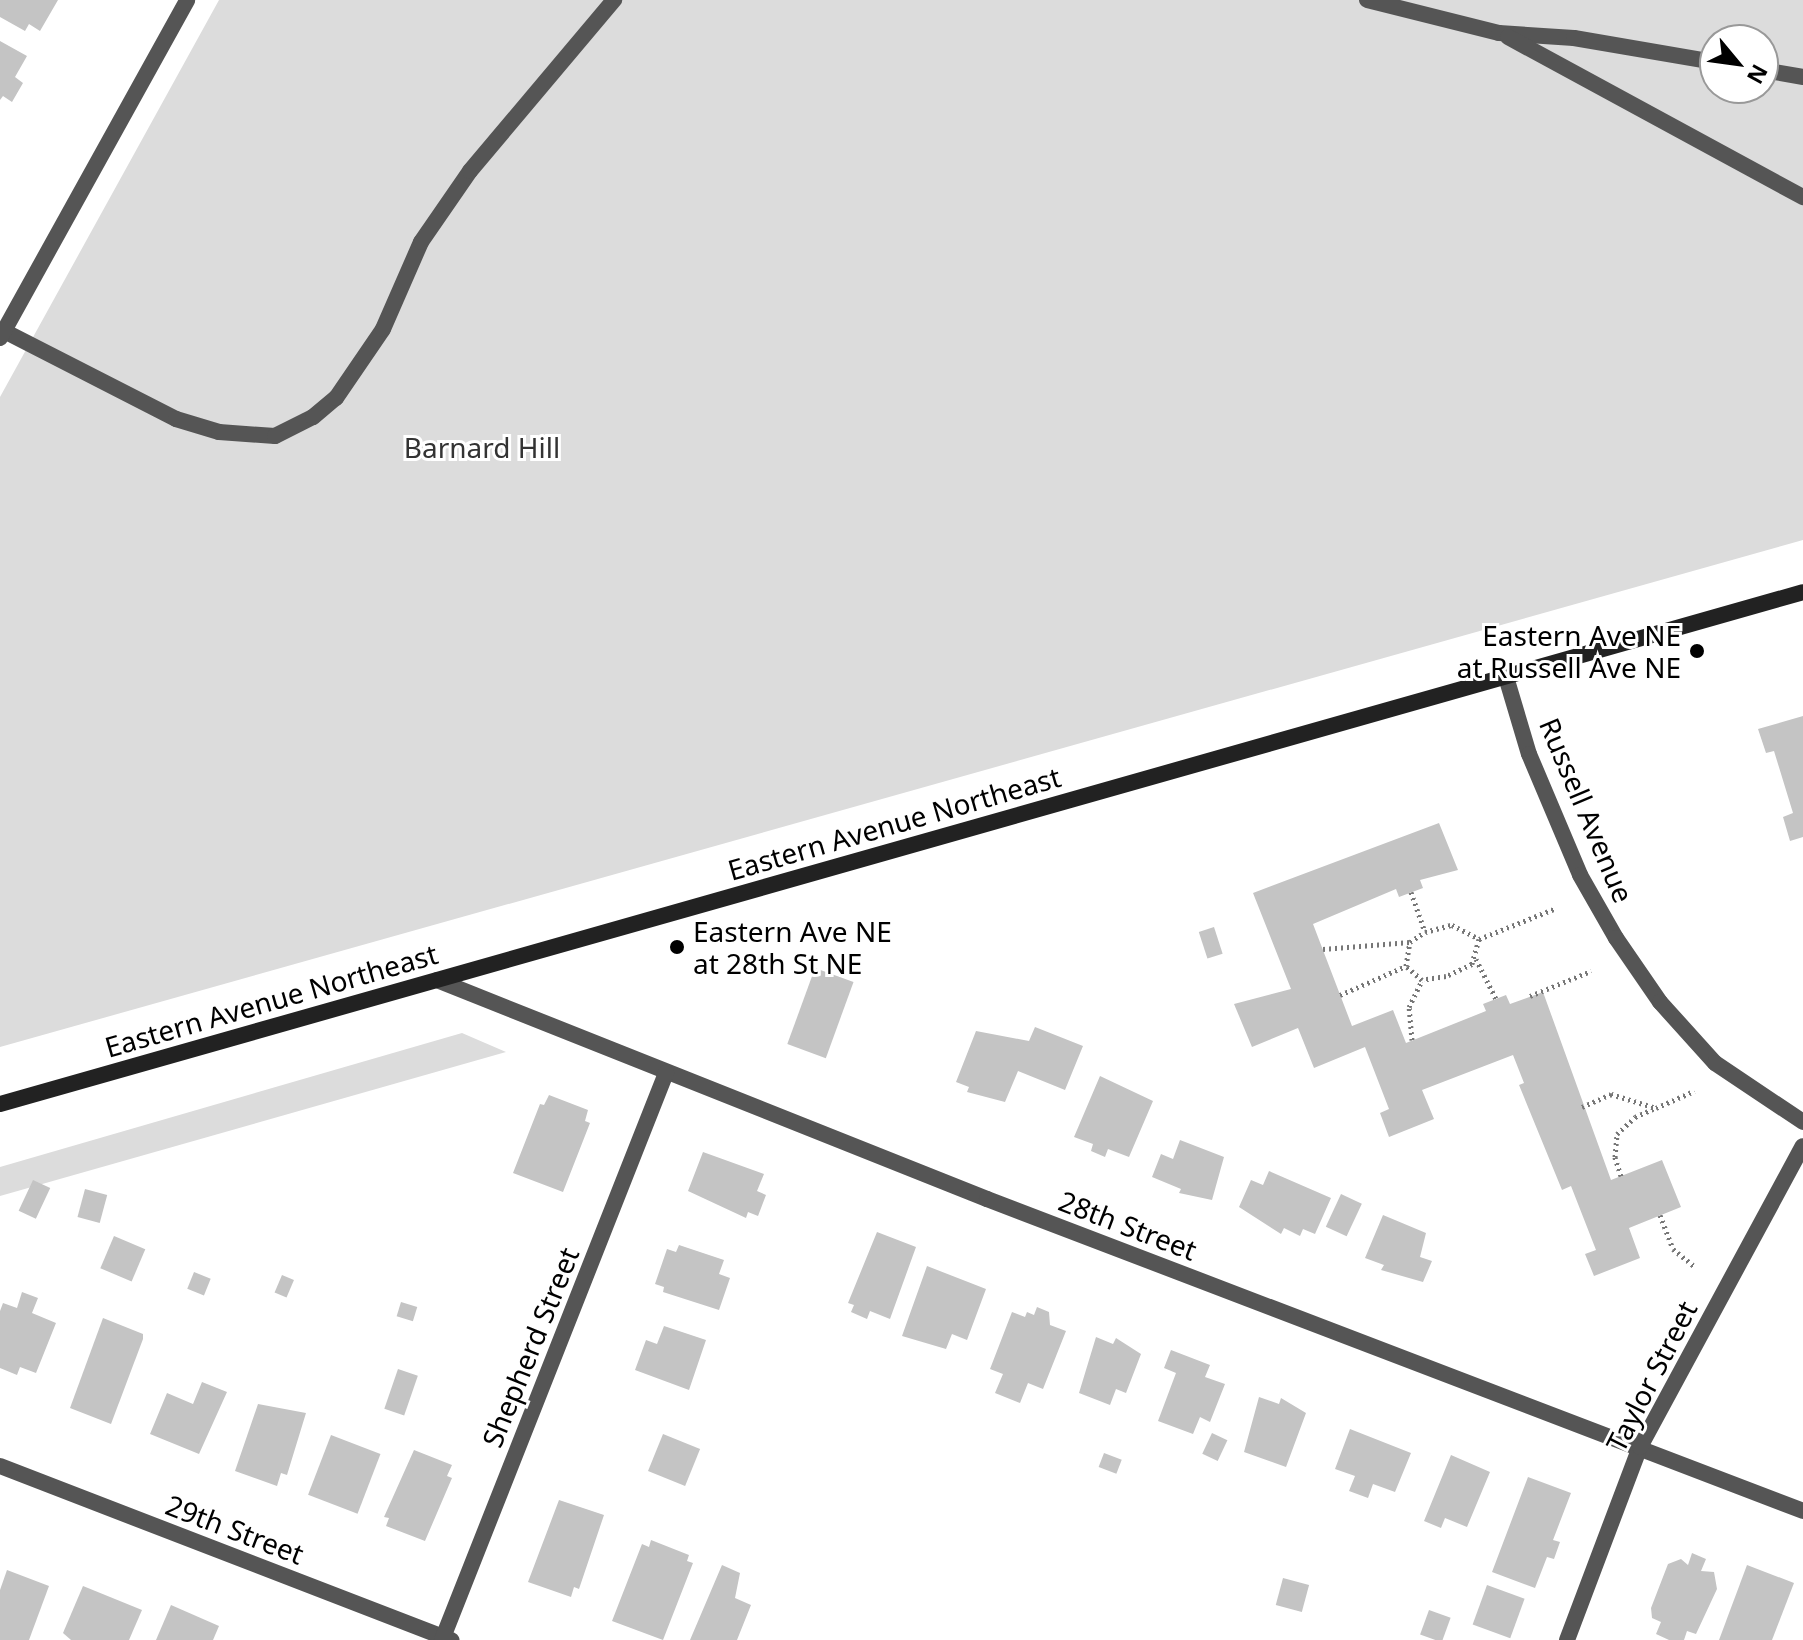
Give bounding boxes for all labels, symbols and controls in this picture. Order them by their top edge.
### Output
north arrow [1699,24,1779,104]
text: N [1741,60,1776,90]
park label: Barnard Hill [404,430,560,464]
place label: Eastern Ave NE at Russell Ave NE [1457,618,1681,684]
marker: Eastern Ave NE at Russell Ave NE [1688,642,1706,660]
street label: Russell Avenue [1533,713,1641,907]
street label: Eastern Avenue Northeast [724,759,1064,887]
place label: Eastern Ave NE at 28th St NE [693,914,892,980]
street label: Eastern Avenue Northeast [101,936,441,1064]
marker: Eastern Ave NE at 28th St NE [668,938,686,956]
street label: 28th Street [1054,1183,1202,1267]
street label: Shepherd Street [475,1242,585,1452]
street label: Taylor Street [1599,1295,1703,1457]
street label: 29th Street [161,1487,309,1571]

